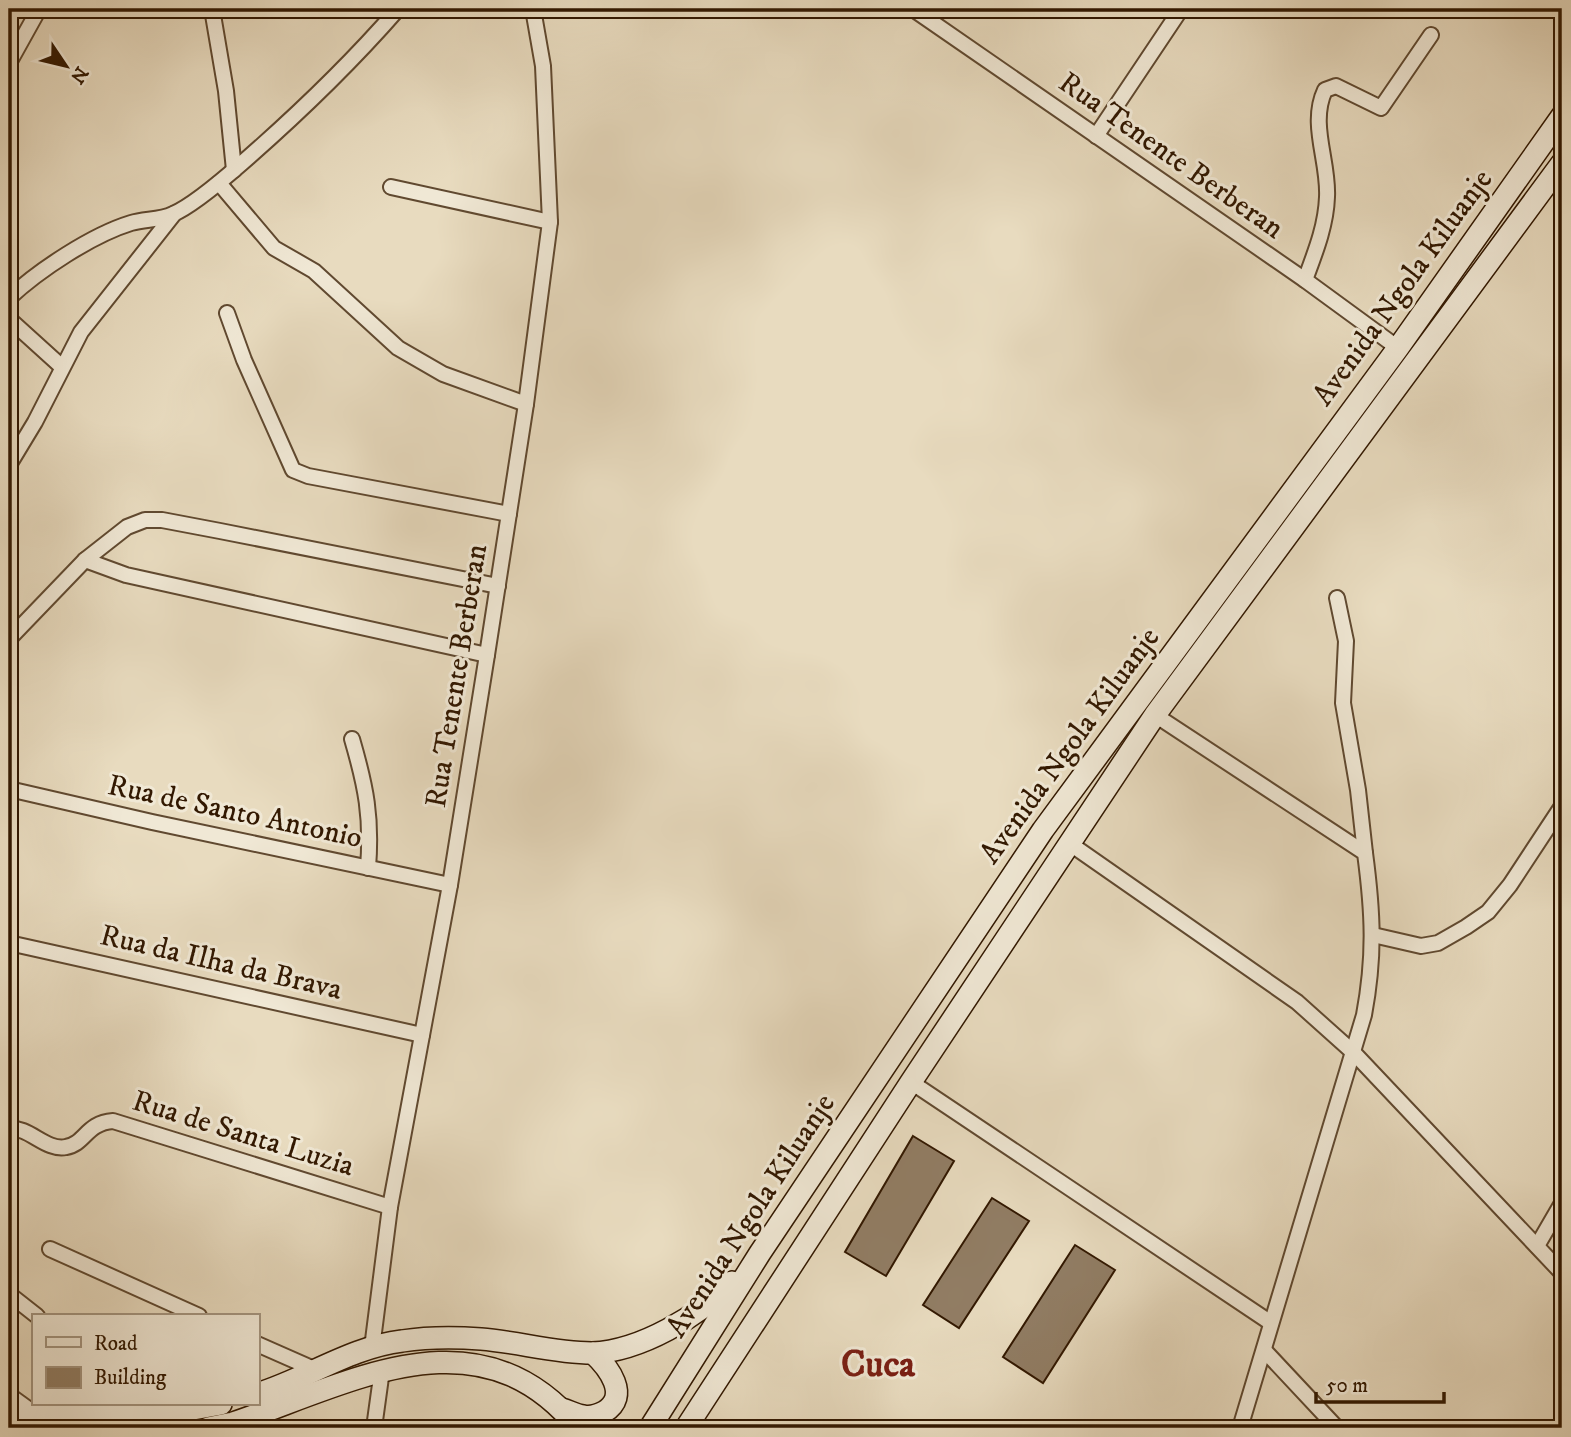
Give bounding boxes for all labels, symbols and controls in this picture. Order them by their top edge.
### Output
north arrow [32,32,102,102]
text: N [65,62,93,88]
street label: Rua Tenente Berberan [1051,64,1291,248]
street label: Avenida Ngola Kiluanje [1305,163,1501,413]
street label: Rua Tenente Berberan [418,541,496,810]
street label: Avenida Ngola Kiluanje [972,621,1168,871]
street label: Rua de Santo Antonio [105,767,365,857]
street label: Rua da Ilha da Brava [97,917,346,1009]
street label: Rua de Santa Luzia [128,1083,359,1185]
street label: Avenida Ngola Kiluanje [658,1087,844,1345]
legend [32,1314,259,1406]
text: Road [94,1331,138,1357]
district label: Cuca [841,1342,916,1389]
scale bar [1316,1360,1443,1404]
text: Building [94,1365,167,1391]
text: 50 m [1326,1373,1368,1399]

